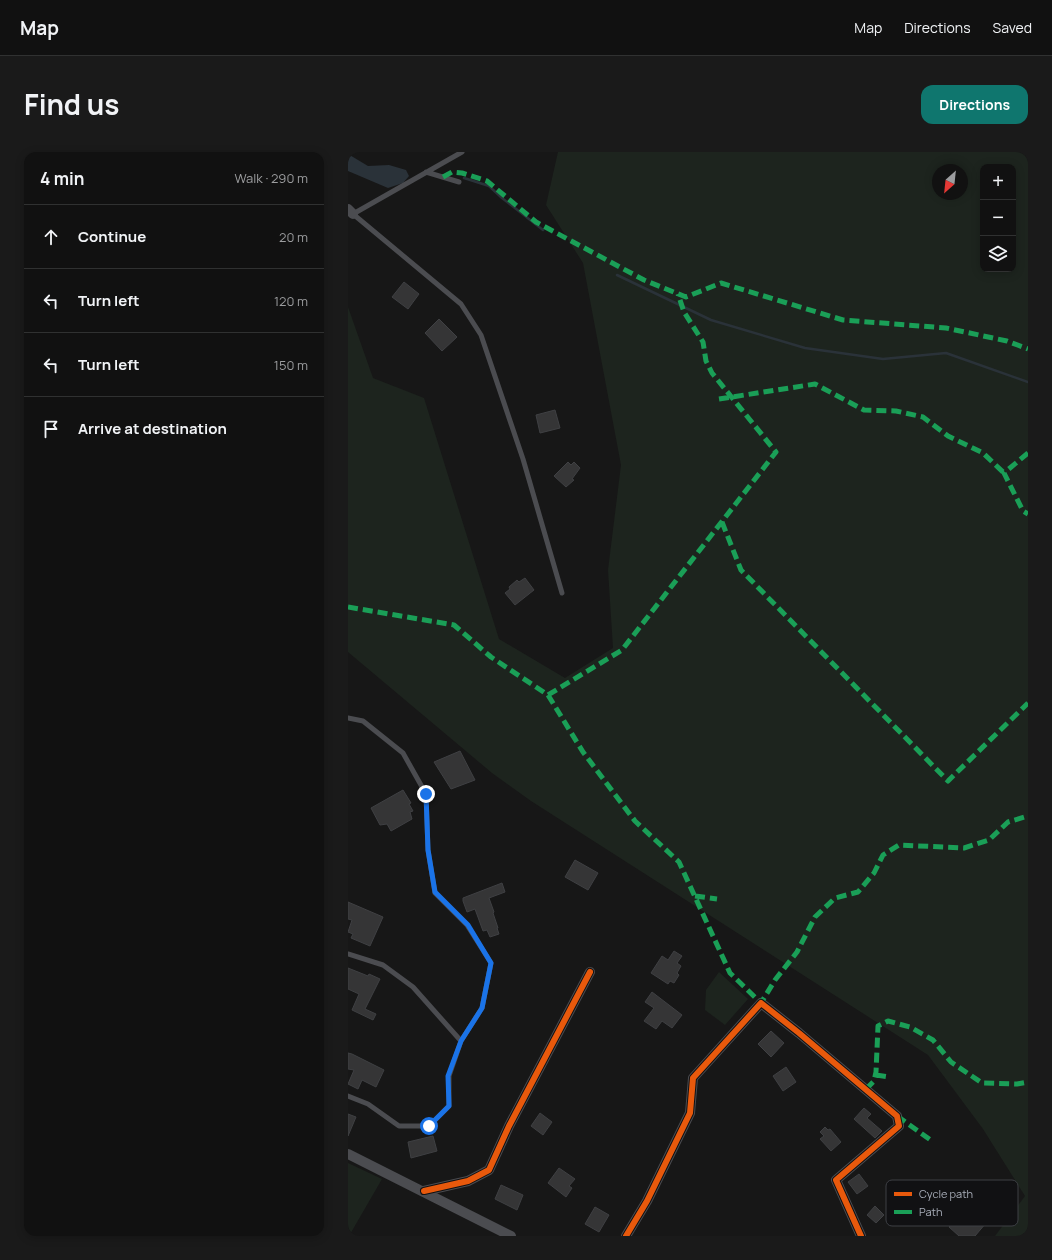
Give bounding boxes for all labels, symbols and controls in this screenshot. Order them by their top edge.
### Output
text: Map [20,15,59,41]
text: Map [854,18,882,37]
text: Directions [904,18,971,37]
text: Saved [993,18,1032,37]
text: Find us [24,85,119,123]
button: Directions [921,85,1028,124]
north arrow [932,164,968,200]
map controls [980,164,1016,272]
button: + [980,164,1016,200]
text: 4 min [40,167,84,190]
text: Walk · 290 m [235,169,308,187]
button: − [980,200,1016,236]
icon: ahead [40,226,62,248]
text: Continue [78,226,146,247]
text: 20 m [279,228,308,246]
button: layers [980,236,1016,272]
icon: left [40,290,62,312]
text: Turn left [78,290,140,311]
text: 120 m [274,292,308,310]
icon: left [40,354,62,376]
text: Turn left [78,354,140,375]
text: 150 m [274,356,308,374]
icon: arrive [40,418,62,440]
text: Arrive at destination [78,418,227,439]
route end [417,785,435,803]
route start [420,1117,438,1135]
legend [886,1180,1018,1226]
text: Cycle path [919,1186,973,1201]
text: Path [919,1204,942,1219]

